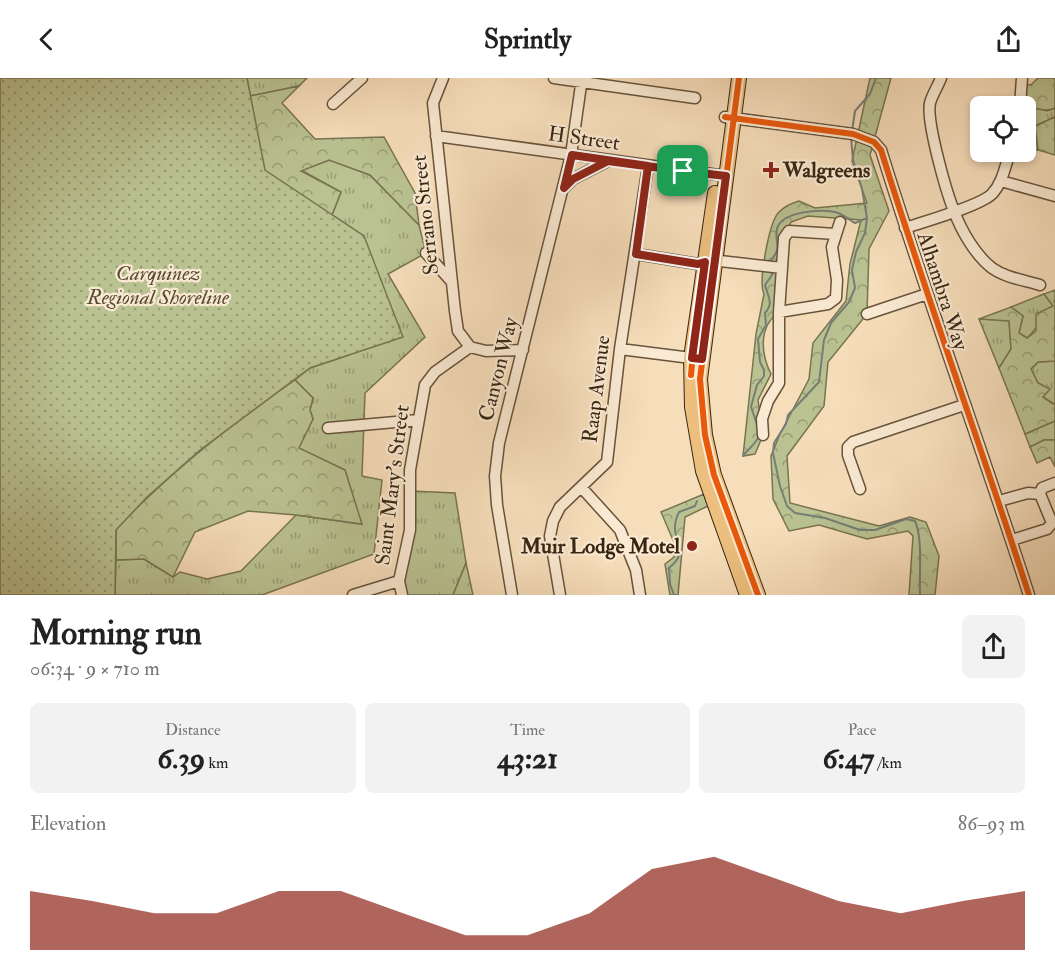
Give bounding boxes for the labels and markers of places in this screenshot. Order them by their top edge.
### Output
pin [657,145,708,196]
place label: Walgreens [782,157,870,184]
marker: Walgreens [764,163,778,177]
place label: Muir Lodge Motel [520,533,681,560]
marker: Muir Lodge Motel [685,539,699,553]

